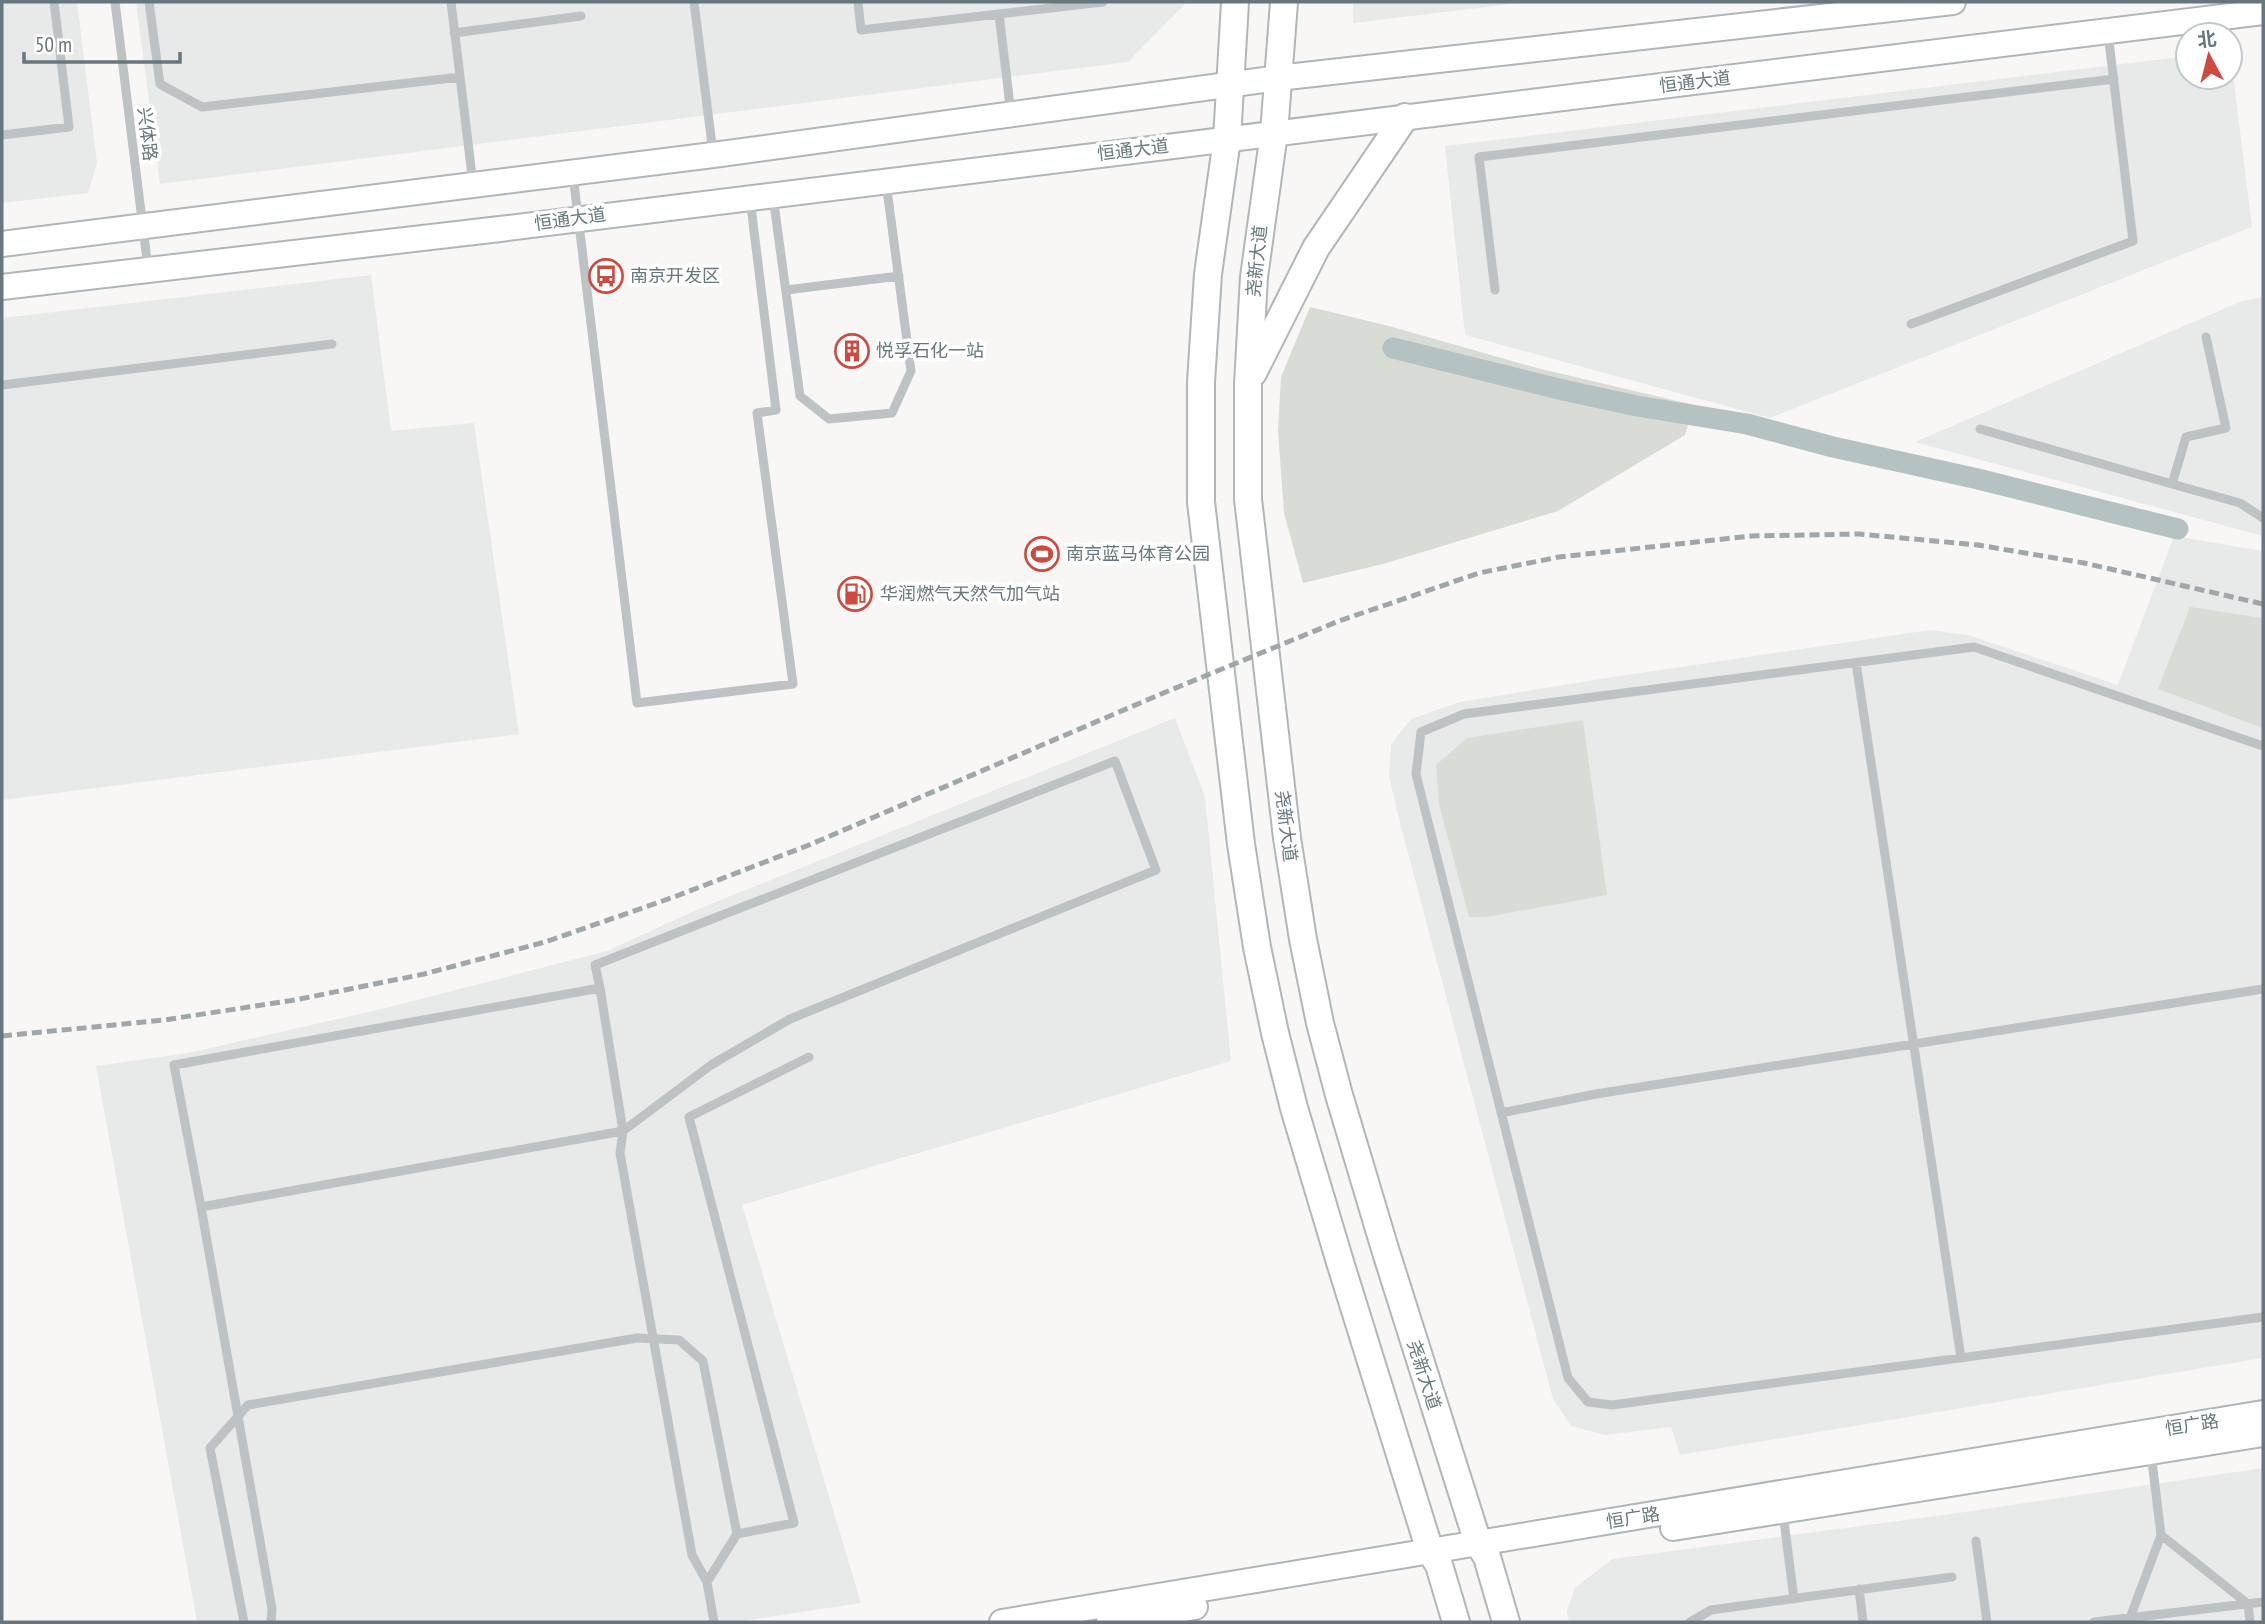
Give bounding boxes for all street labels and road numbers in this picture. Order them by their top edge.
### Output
street label: 恒通大道 [1658,66,1732,97]
street label: 兴体路 [133,106,162,162]
street label: 恒通大道 [1096,134,1170,165]
street label: 恒通大道 [533,202,607,235]
street label: 尧新大道 [1241,224,1272,298]
street label: 尧新大道 [1271,789,1302,863]
street label: 尧新大道 [1402,1337,1447,1413]
street label: 恒广路 [2163,1409,2220,1440]
street label: 恒广路 [1604,1502,1661,1533]

